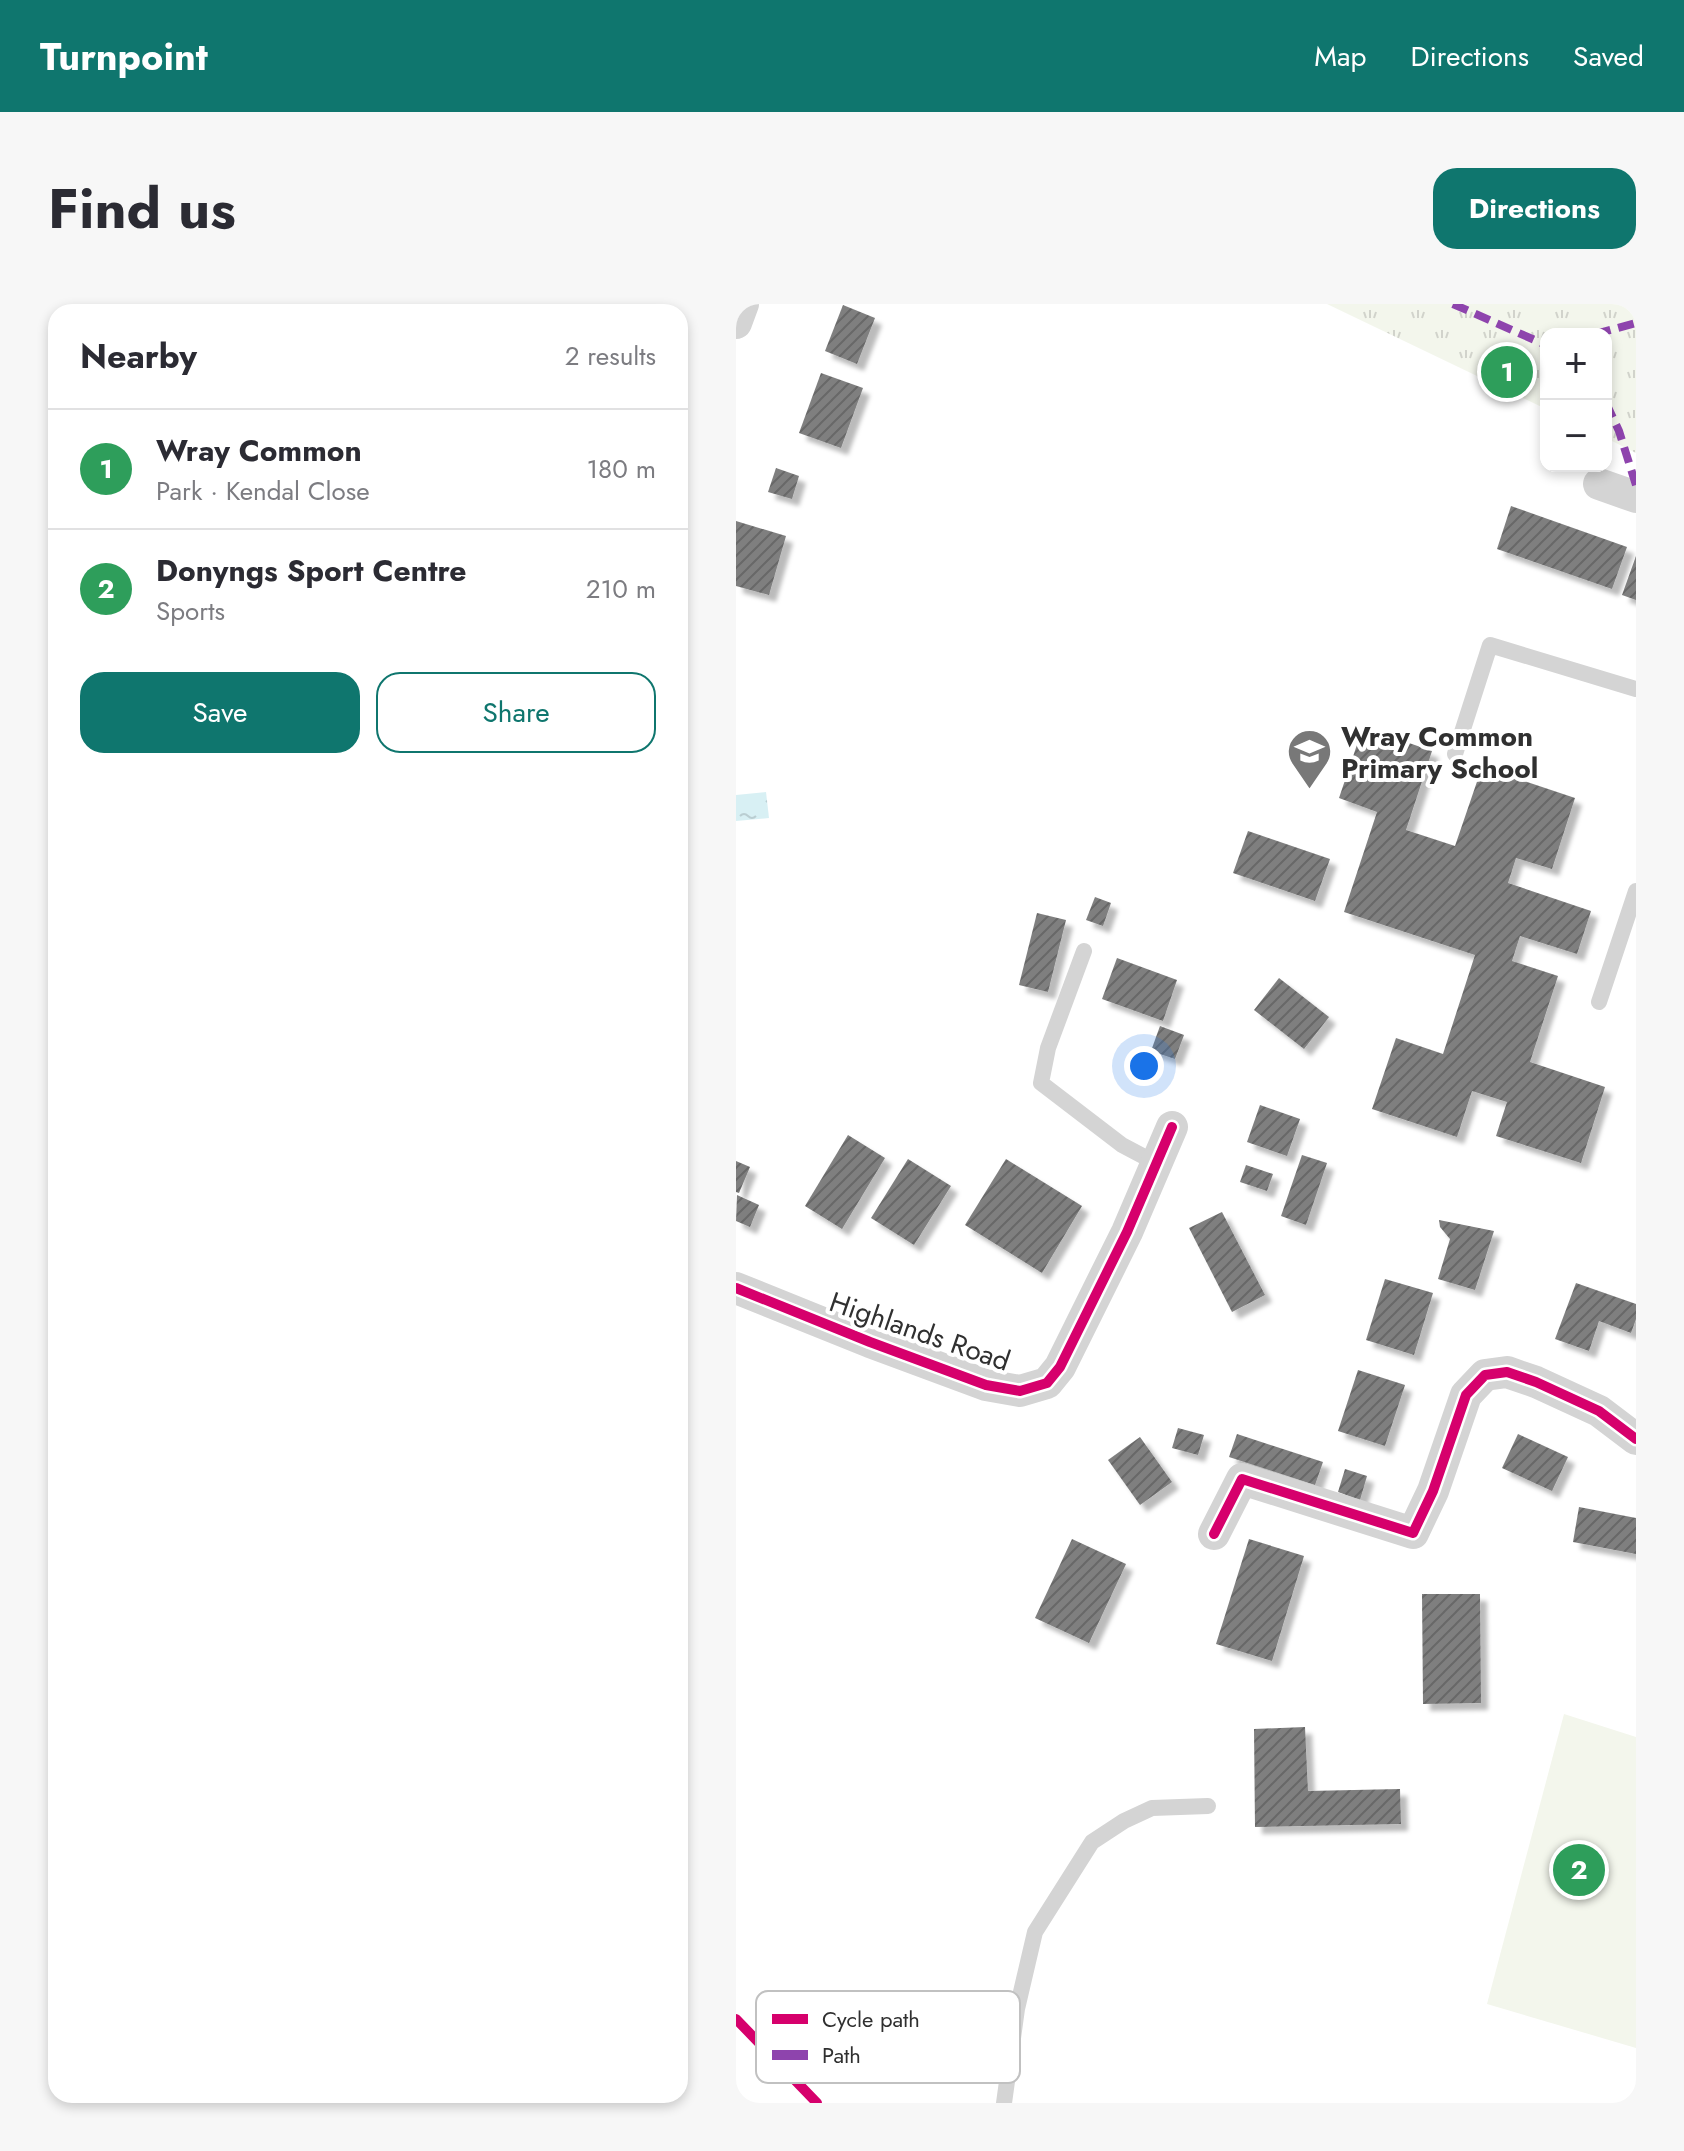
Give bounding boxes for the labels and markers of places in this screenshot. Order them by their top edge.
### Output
pin: 1 [1481,342,1533,402]
place label: Wray Common Primary School [1341,716,1538,789]
school or university icon: Wray Common Primary School [1286,728,1334,791]
pin: 2 [1553,1840,1605,1900]

